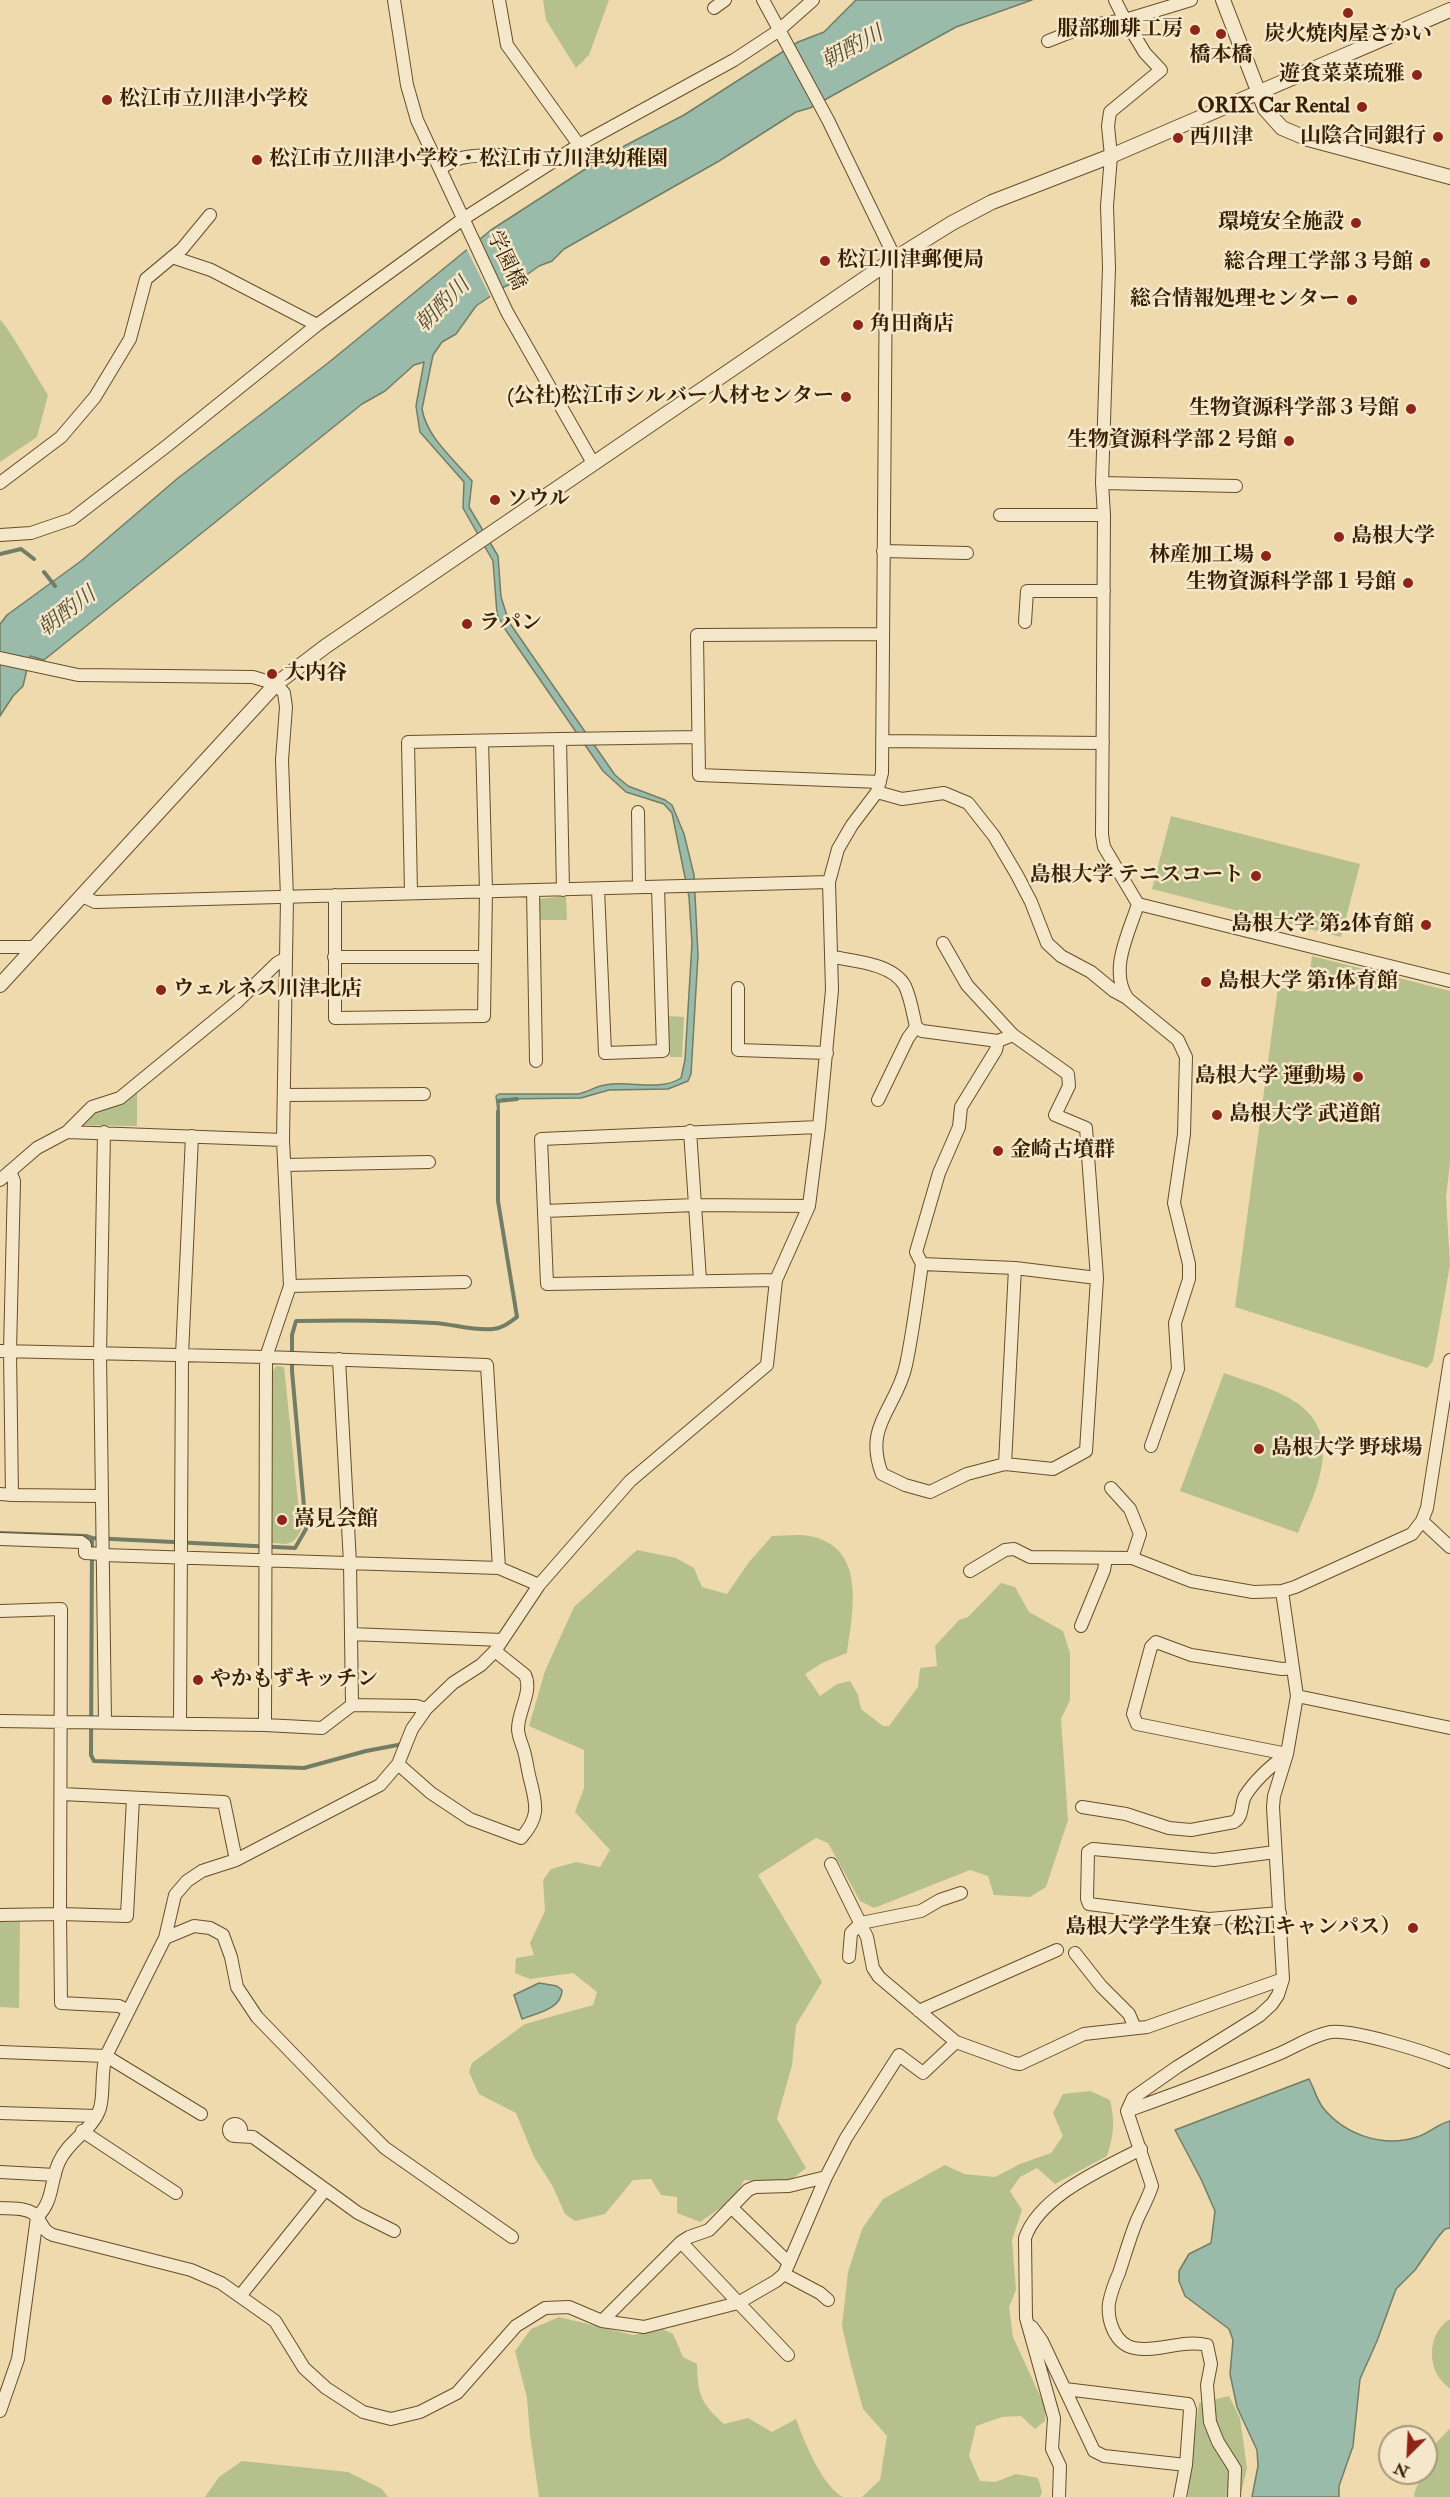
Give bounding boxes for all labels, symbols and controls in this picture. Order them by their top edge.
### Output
marker: 炭火焼肉屋さかい [1341,6,1355,20]
place label: 服部珈琲工房 [1057,17,1183,43]
water label: 朝酌川 [818,22,888,76]
place label: 炭火焼肉屋さかい [1264,22,1432,48]
marker: 服部珈琲工房 [1188,23,1202,37]
marker: 橋本橋 [1214,27,1228,41]
place label: 橋本橋 [1190,43,1252,69]
place label: 遊食菜菜琉雅 [1279,62,1405,88]
marker: 遊食菜菜琉雅 [1410,68,1424,82]
place label: 松江市立川津小学校 [119,87,308,113]
marker: 松江市立川津小学校 [100,93,114,107]
place label: ORIX Car Rental [1198,94,1350,120]
marker: ORIX Car Rental [1355,100,1369,114]
place label: 山陰合同銀行 [1300,124,1426,150]
place label: 西川津 [1190,125,1253,151]
marker: 山陰合同銀行 [1431,130,1445,144]
marker: 西川津 [1171,131,1185,145]
place label: 松江市立川津小学校・松江市立川津幼稚園 [269,147,668,173]
marker: 松江市立川津小学校・松江市立川津幼稚園 [250,153,264,167]
place label: 環境安全施設 [1218,210,1344,236]
marker: 環境安全施設 [1349,216,1363,230]
street label: 学園橋 [480,227,530,295]
place label: 松江川津郵便局 [837,248,984,274]
place label: 総合理工学部３号館 [1224,250,1413,276]
marker: 松江川津郵便局 [818,254,832,268]
marker: 総合理工学部３号館 [1418,256,1432,270]
water label: 朝酌川 [411,273,477,339]
place label: 総合情報処理センター [1130,287,1340,313]
marker: 総合情報処理センター [1345,293,1359,307]
place label: 角田商店 [870,312,954,338]
marker: 角田商店 [851,318,865,332]
place label: (公社)松江市シルバー人材センター [508,384,834,410]
marker: (公社)松江市シルバー人材センター [839,390,853,404]
place label: 生物資源科学部３号館 [1189,396,1399,422]
marker: 生物資源科学部３号館 [1404,402,1418,416]
place label: 生物資源科学部２号館 [1067,428,1277,454]
marker: 生物資源科学部２号館 [1282,434,1296,448]
place label: ソウル [507,487,570,513]
marker: ソウル [488,493,502,507]
place label: 島根大学 [1351,524,1435,550]
marker: 島根大学 [1332,530,1346,544]
place label: 林産加工場 [1149,543,1254,569]
marker: 林産加工場 [1259,549,1273,563]
place label: 生物資源科学部１号館 [1186,570,1396,596]
marker: 生物資源科学部１号館 [1401,576,1415,590]
water label: 朝酌川 [34,583,102,643]
place label: ラパン [479,611,542,637]
marker: ラパン [460,617,474,631]
place label: 大内谷 [284,661,347,687]
marker: 大内谷 [265,667,279,681]
place label: 島根大学 テニスコート [1030,863,1244,889]
marker: 島根大学 テニスコート [1249,869,1263,883]
place label: 島根大学 第2体育館 [1231,912,1414,938]
marker: 島根大学 第2体育館 [1419,918,1433,932]
place label: 島根大学 第1体育館 [1218,969,1398,995]
marker: 島根大学 第1体育館 [1199,975,1213,989]
place label: ウェルネス川津北店 [173,977,362,1003]
marker: ウェルネス川津北店 [154,983,168,997]
place label: 島根大学 運動場 [1195,1064,1346,1090]
marker: 島根大学 運動場 [1351,1070,1365,1084]
place label: 島根大学 武道館 [1229,1102,1380,1128]
marker: 島根大学 武道館 [1210,1108,1224,1122]
place label: 金崎古墳群 [1010,1138,1115,1164]
marker: 金崎古墳群 [991,1144,1005,1158]
place label: 島根大学 野球場 [1271,1436,1422,1462]
marker: 島根大学 野球場 [1252,1442,1266,1456]
place label: 嵩見会館 [294,1507,378,1533]
marker: 嵩見会館 [275,1513,289,1527]
place label: やかもずキッチン [210,1667,378,1693]
marker: やかもずキッチン [191,1673,205,1687]
place label: 島根大学学生寮（松江キャンパス） [1065,1915,1401,1941]
marker: 島根大学学生寮（松江キャンパス） [1406,1921,1420,1935]
north arrow [1378,2425,1438,2485]
text: N [1391,2458,1412,2482]

